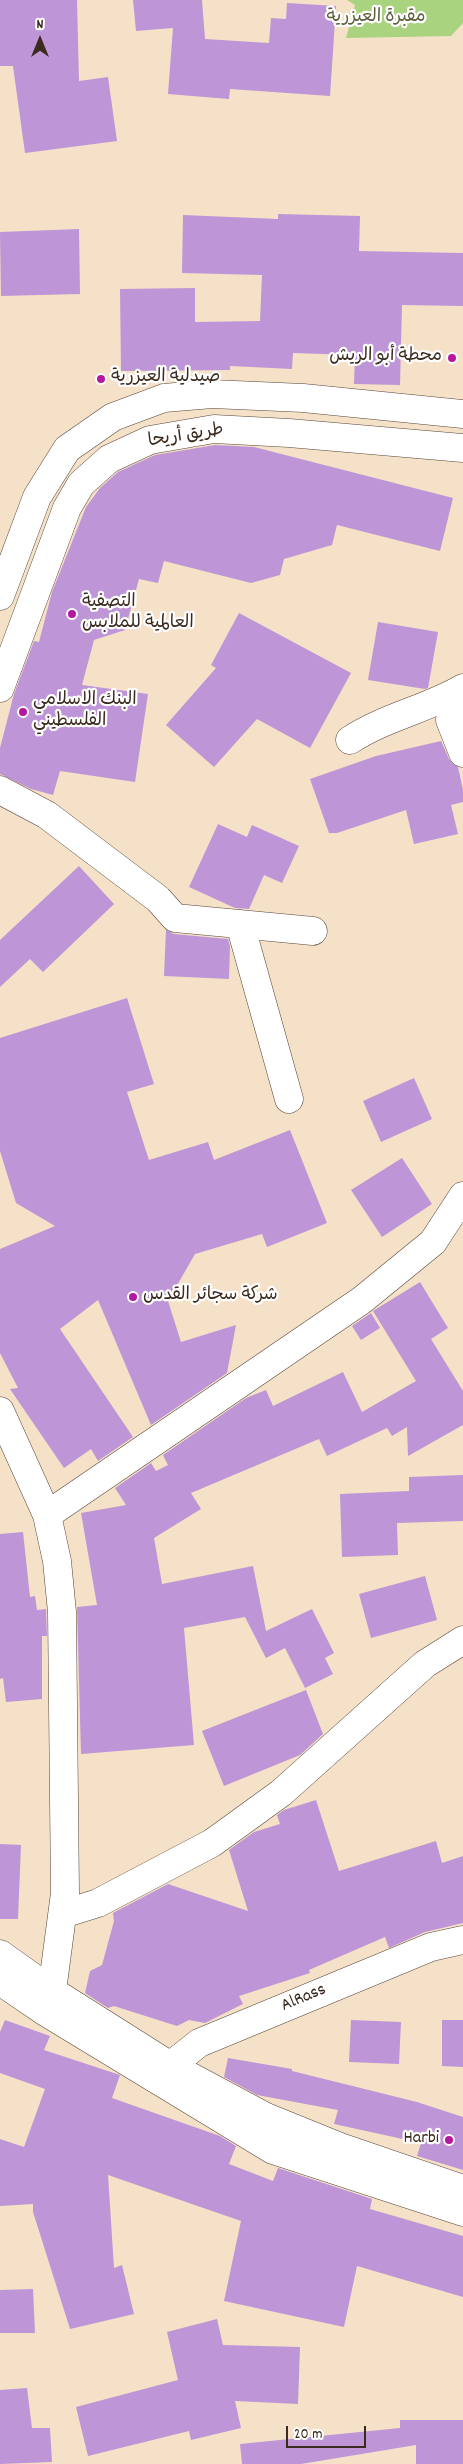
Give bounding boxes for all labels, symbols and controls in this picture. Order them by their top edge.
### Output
park label: مقبرة العيزرية [326,8,426,30]
north arrow [15,15,65,65]
text: N [37,15,43,35]
place label: محطة أبو الريش [329,347,442,369]
marker: محطة أبو الريش [446,352,458,364]
place label: صيدلية العيزرية [111,368,220,390]
marker: صيدلية العيزرية [95,373,107,385]
street label: طريق أريحا [147,420,225,454]
place label: التصفية العالمية للملابس [82,593,194,636]
marker: التصفية العالمية للملابس [66,608,78,620]
place label: البنك الاسلامي الفلسطيني [33,691,137,734]
marker: البنك الاسلامي الفلسطيني [17,706,29,718]
place label: شركة سجائر القدس [143,1286,278,1308]
marker: شركة سجائر القدس [127,1291,139,1303]
street label: AlRass [278,1980,330,2018]
place label: Harbi [404,2129,439,2151]
marker: Harbi [443,2134,455,2146]
scale bar [288,2416,368,2448]
text: 20 m [294,2424,322,2446]

